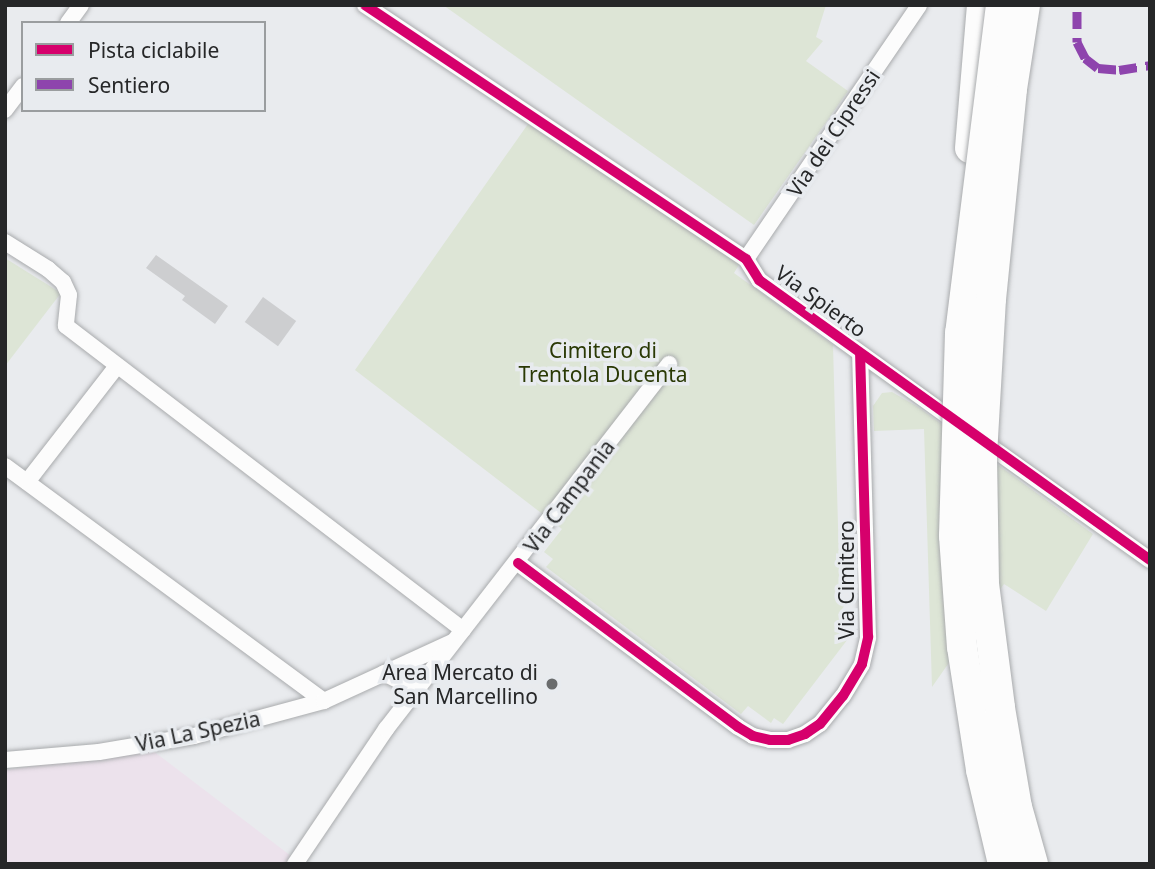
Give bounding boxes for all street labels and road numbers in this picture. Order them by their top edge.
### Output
street label: Via dei Cipressi [781,65,885,201]
street label: Via Spierto [771,260,871,342]
street label: Via Campania [518,435,620,557]
street label: Via Cimitero [833,520,859,640]
street label: Via La Spezia [133,706,263,756]

